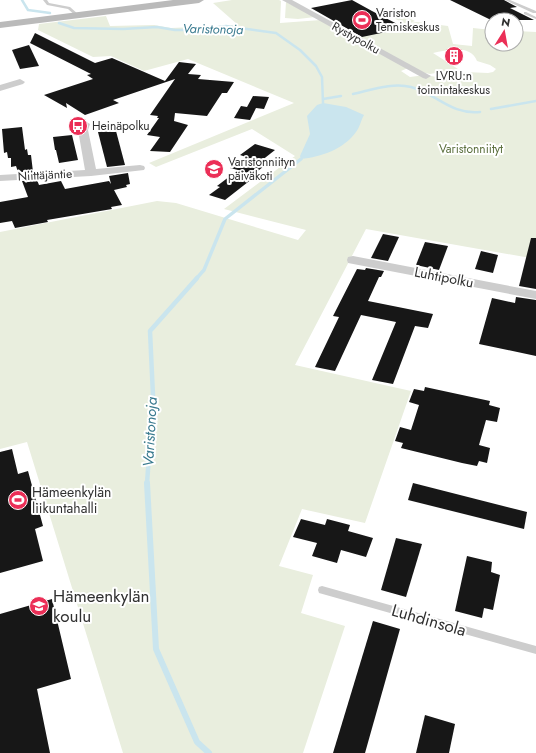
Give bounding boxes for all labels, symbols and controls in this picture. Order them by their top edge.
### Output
place label: Variston Tenniskeskus [376,4,440,36]
sports icon: Variston Tenniskeskus [351,9,373,31]
north arrow [484,12,524,52]
text: N [500,13,512,31]
street label: Rystypolku [329,17,383,59]
water label: Varistonoja [183,19,243,39]
building icon: LVRU:n toimintakeskus [443,45,465,67]
place label: LVRU:n toimintakeskus [418,67,490,99]
bus stop icon: Heinäpolku [67,115,89,137]
place label: Heinäpolku [92,117,150,135]
park label: Varistonniityt [439,140,503,158]
place label: Varistonniityn päiväkoti [228,153,295,185]
school or university icon: Varistonniityn päiväkoti [203,158,225,180]
street label: Niittäjäntie [17,165,73,185]
street label: Luhtipolku [413,261,475,293]
water label: Varistonoja [137,396,163,468]
place label: Hämeenkylän liikuntahalli [32,482,111,518]
sports icon: Hämeenkylän liikuntahalli [7,489,29,511]
place label: Hämeenkylän koulu [53,584,149,628]
school or university icon: Hämeenkylän koulu [28,595,50,617]
street label: Luhdinsola [389,598,469,642]

